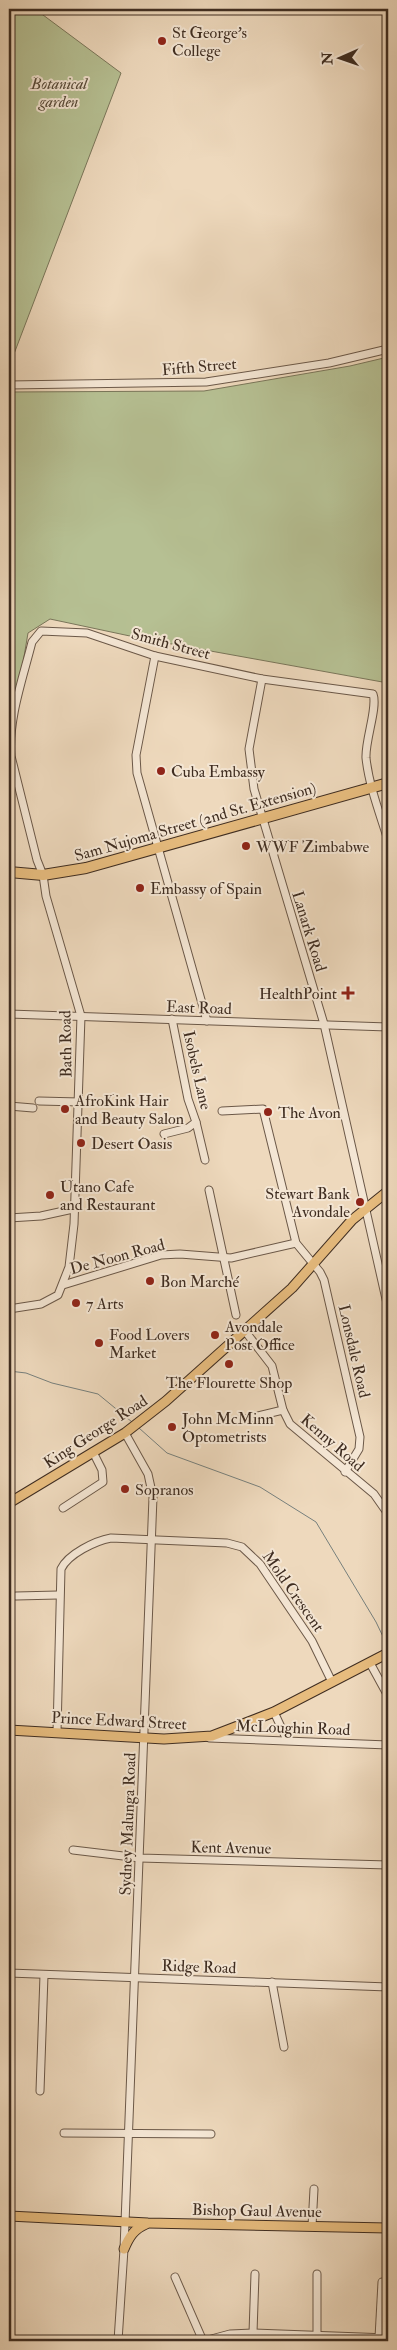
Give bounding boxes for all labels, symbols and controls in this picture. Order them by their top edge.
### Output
place label: St George's College [172,23,247,61]
north arrow [314,32,364,82]
marker: St George's College [156,35,168,47]
text: N [319,51,336,66]
park label: Botanical garden [30,74,88,112]
street label: Fifth Street [161,354,237,380]
street label: Smith Street [129,624,212,664]
place label: Cuba Embassy [171,762,266,782]
marker: Cuba Embassy [155,765,167,777]
street label: Sam Nujoma Street (2nd St. Extension) [72,778,318,866]
place label: WWF Zimbabwe [255,837,369,857]
marker: WWF Zimbabwe [240,840,252,852]
place label: Embassy of Spain [150,879,262,900]
marker: Embassy of Spain [134,882,146,894]
street label: Lanark Road [287,888,331,974]
place label: HealthPoint [259,984,337,1004]
marker: HealthPoint [341,986,355,1000]
street label: East Road [166,997,232,1019]
street label: Bath Road [55,1010,77,1078]
street label: Isobels Lane [178,1029,216,1112]
place label: AfroKink Hair and Beauty Salon [74,1091,184,1129]
marker: AfroKink Hair and Beauty Salon [59,1103,71,1115]
place label: The Avon [278,1103,341,1123]
marker: The Avon [262,1106,274,1118]
place label: Desert Oasis [91,1134,172,1154]
marker: Desert Oasis [75,1137,87,1149]
place label: Utano Cafe and Restaurant [60,1177,155,1215]
place label: Stewart Bank Avondale [265,1184,350,1222]
marker: Utano Cafe and Restaurant [44,1189,56,1201]
marker: Stewart Bank Avondale [354,1196,366,1208]
street label: De Noon Road [68,1235,167,1279]
place label: Bon Marché [160,1272,240,1292]
marker: Bon Marché [144,1275,156,1287]
place label: 7 Arts [86,1294,124,1314]
marker: 7 Arts [70,1297,82,1309]
street label: Lonsdale Road [334,1303,374,1400]
place label: Avondale Post Office [224,1317,295,1355]
place label: Food Lovers Market [109,1325,189,1363]
marker: Avondale Post Office [209,1329,221,1341]
marker: Food Lovers Market [93,1337,105,1349]
marker: The Flourette Shop [223,1358,235,1370]
place label: The Flourette Shop [166,1373,292,1394]
street label: King George Road [40,1391,151,1473]
place label: John McMinn Optometrists [181,1409,274,1448]
street label: Kenny Road [296,1410,368,1476]
marker: John McMinn Optometrists [166,1421,178,1433]
place label: Sopranos [135,1480,194,1501]
marker: Sopranos [119,1483,131,1495]
street label: Mold Crescent [258,1547,328,1636]
street label: Prince Edward Street [51,1707,187,1735]
street label: McLoughin Road [235,1716,351,1740]
street label: Sydney Malunga Road [116,1752,140,1896]
street label: Kent Avenue [190,1837,272,1859]
street label: Ridge Road [161,1956,237,1978]
street label: Bishop Gaul Avenue [192,2200,322,2223]

